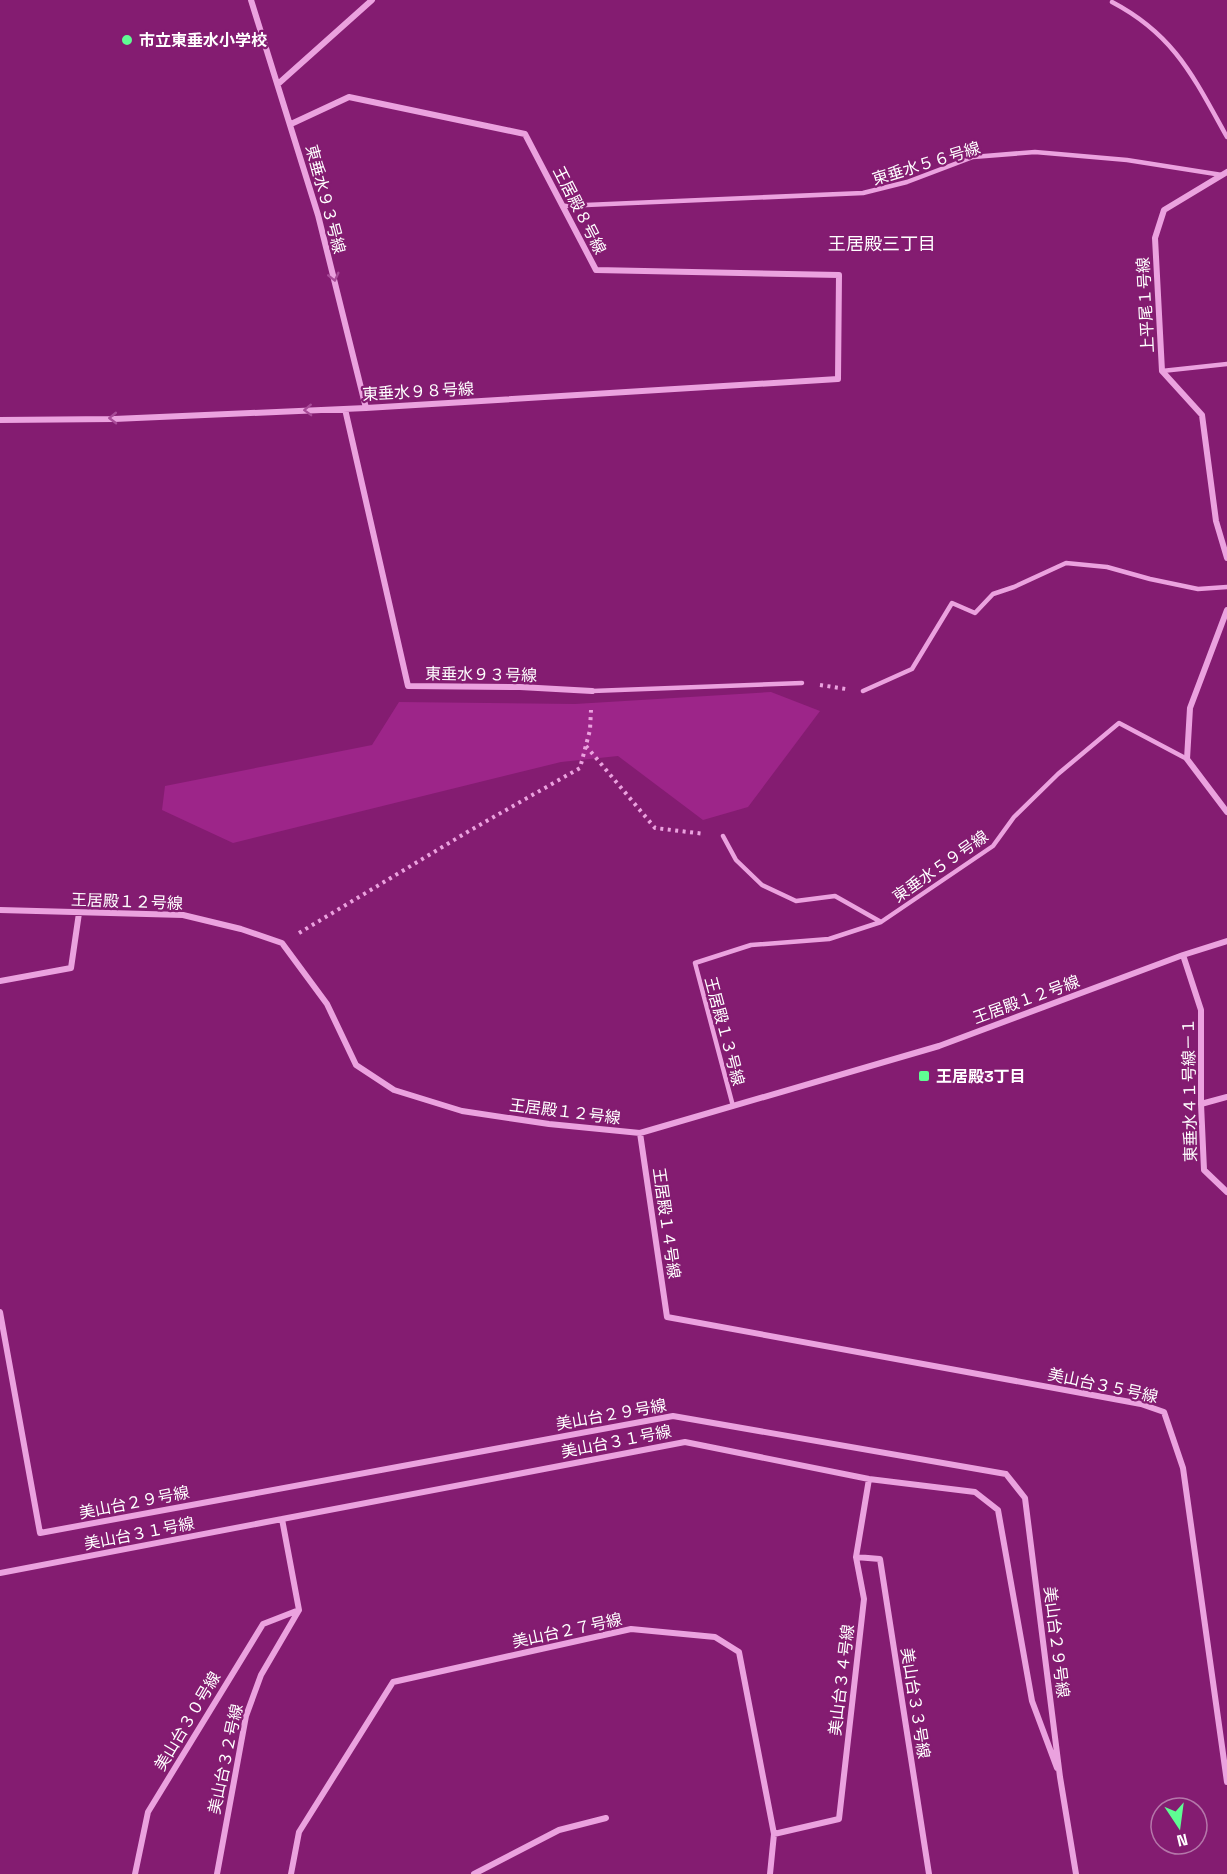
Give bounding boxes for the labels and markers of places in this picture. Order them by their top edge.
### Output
place label: 市立東垂水小学校 [139,30,267,51]
marker: 市立東垂水小学校 [120,33,134,47]
place label: 王居殿3丁目 [936,1066,1026,1087]
marker: 王居殿3丁目 [917,1069,931,1083]

